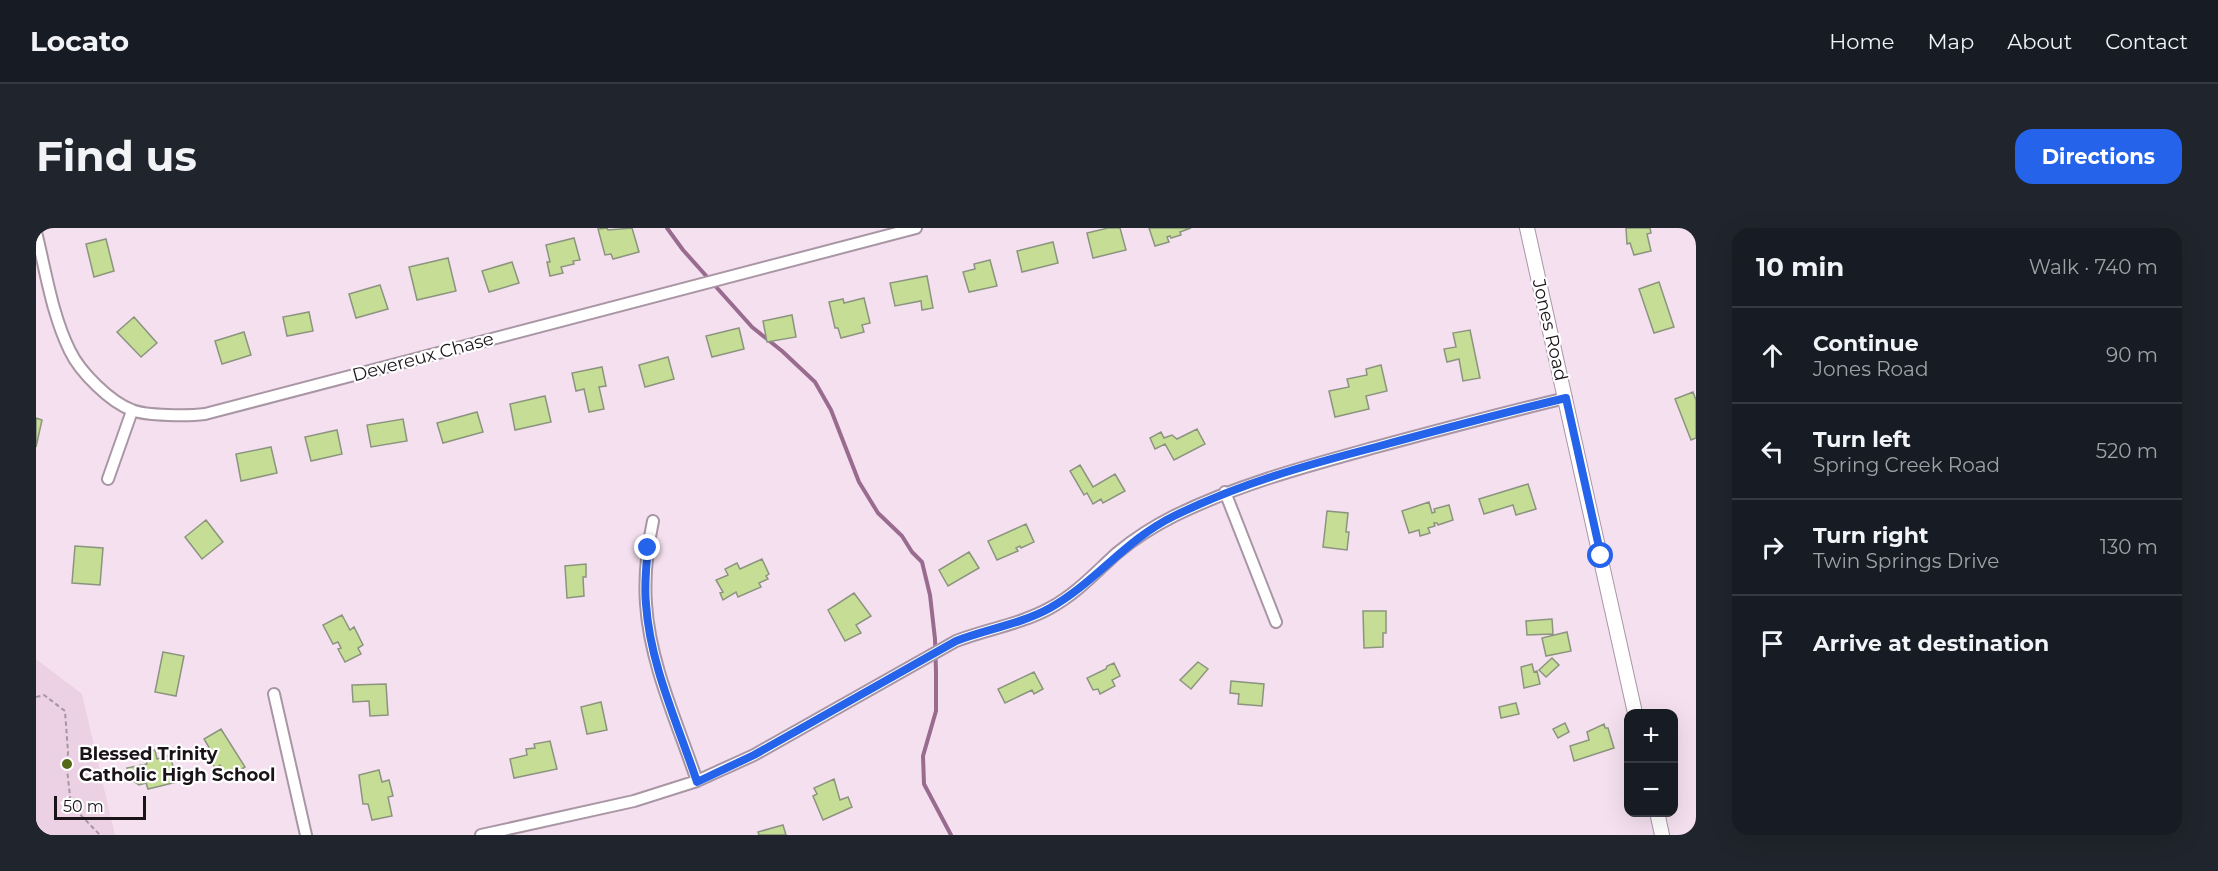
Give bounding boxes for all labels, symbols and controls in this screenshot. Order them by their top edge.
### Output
text: Locato [30,24,129,58]
text: Home [1829,29,1894,54]
text: Map [1927,29,1974,54]
text: About [2007,29,2072,54]
text: Contact [2105,29,2188,54]
button: Directions [2015,129,2182,184]
text: Find us [36,130,197,182]
text: 10 min [1756,251,1844,283]
text: Walk · 740 m [2029,255,2158,279]
street label: Jones Road [1527,276,1572,383]
street label: Devereux Chase [350,328,496,386]
text: Continue [1813,330,1919,357]
icon: ahead [1756,339,1789,372]
text: 90 m [2106,343,2158,367]
text: Jones Road [1813,357,1928,381]
text: Turn left [1813,426,1911,453]
icon: left [1756,435,1789,468]
text: 520 m [2096,439,2158,463]
text: Spring Creek Road [1813,453,2000,477]
text: Turn right [1813,522,1928,549]
icon: right [1756,531,1789,564]
route end [634,534,660,560]
text: 130 m [2100,535,2158,559]
route start [1587,542,1613,568]
text: Twin Springs Drive [1813,549,1999,573]
icon: arrive [1756,627,1789,660]
text: Arrive at destination [1813,630,2049,657]
map controls [1624,709,1678,817]
button: + [1624,709,1678,763]
place label: Blessed Trinity Catholic High School [79,743,275,786]
marker: Blessed Trinity Catholic High School [60,757,74,771]
button: − [1624,763,1678,817]
scale bar [54,793,146,820]
text: 50 m [63,797,104,816]

